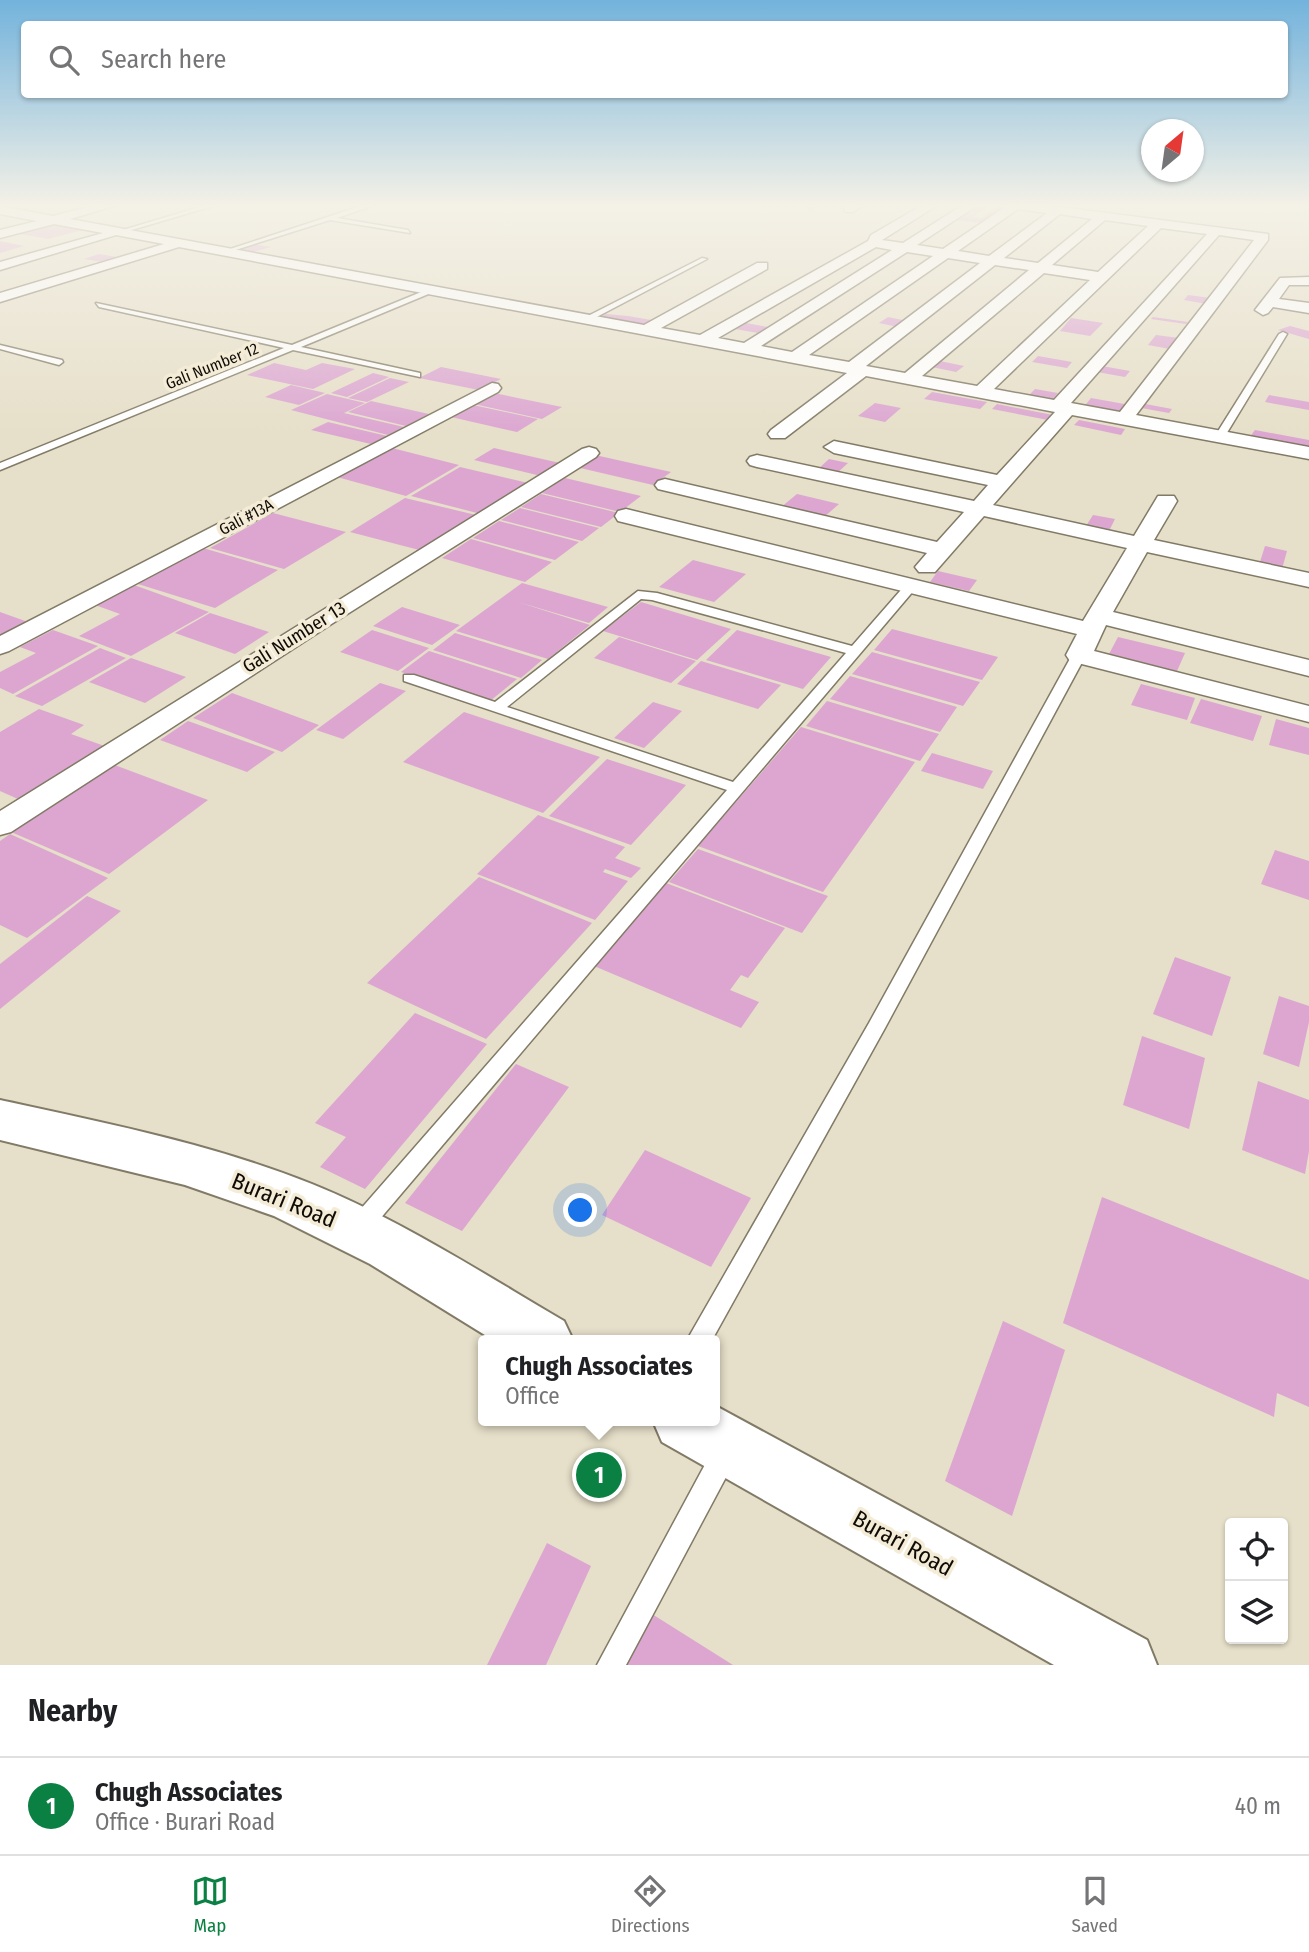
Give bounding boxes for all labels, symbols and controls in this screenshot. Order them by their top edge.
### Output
search box [21,21,1288,98]
icon: search [45,41,83,79]
text: Search here [101,44,226,75]
north arrow [1141,119,1204,182]
street label: Gali Number 12 [163,339,261,393]
street label: Gali #13A [216,495,277,539]
street label: Gali Number 13 [238,596,350,678]
street label: Burari Road [228,1166,340,1234]
your location [563,1193,597,1227]
popup [478,1335,720,1426]
text: Chugh Associates [505,1351,693,1382]
text: Office [505,1382,560,1410]
pin: 1 [576,1449,622,1501]
street label: Burari Road [848,1504,958,1582]
map controls [1225,1518,1288,1644]
button: locate [1225,1518,1288,1581]
button: layers [1225,1581,1288,1644]
text: Nearby [28,1693,117,1729]
text: Chugh Associates [95,1777,282,1808]
text: 1 [46,1792,56,1820]
text: 40 m [1235,1792,1281,1820]
text: Office · Burari Road [95,1808,275,1836]
tab: Map [191,1872,229,1937]
tab: Directions [611,1872,690,1937]
tab: Saved [1072,1872,1118,1937]

